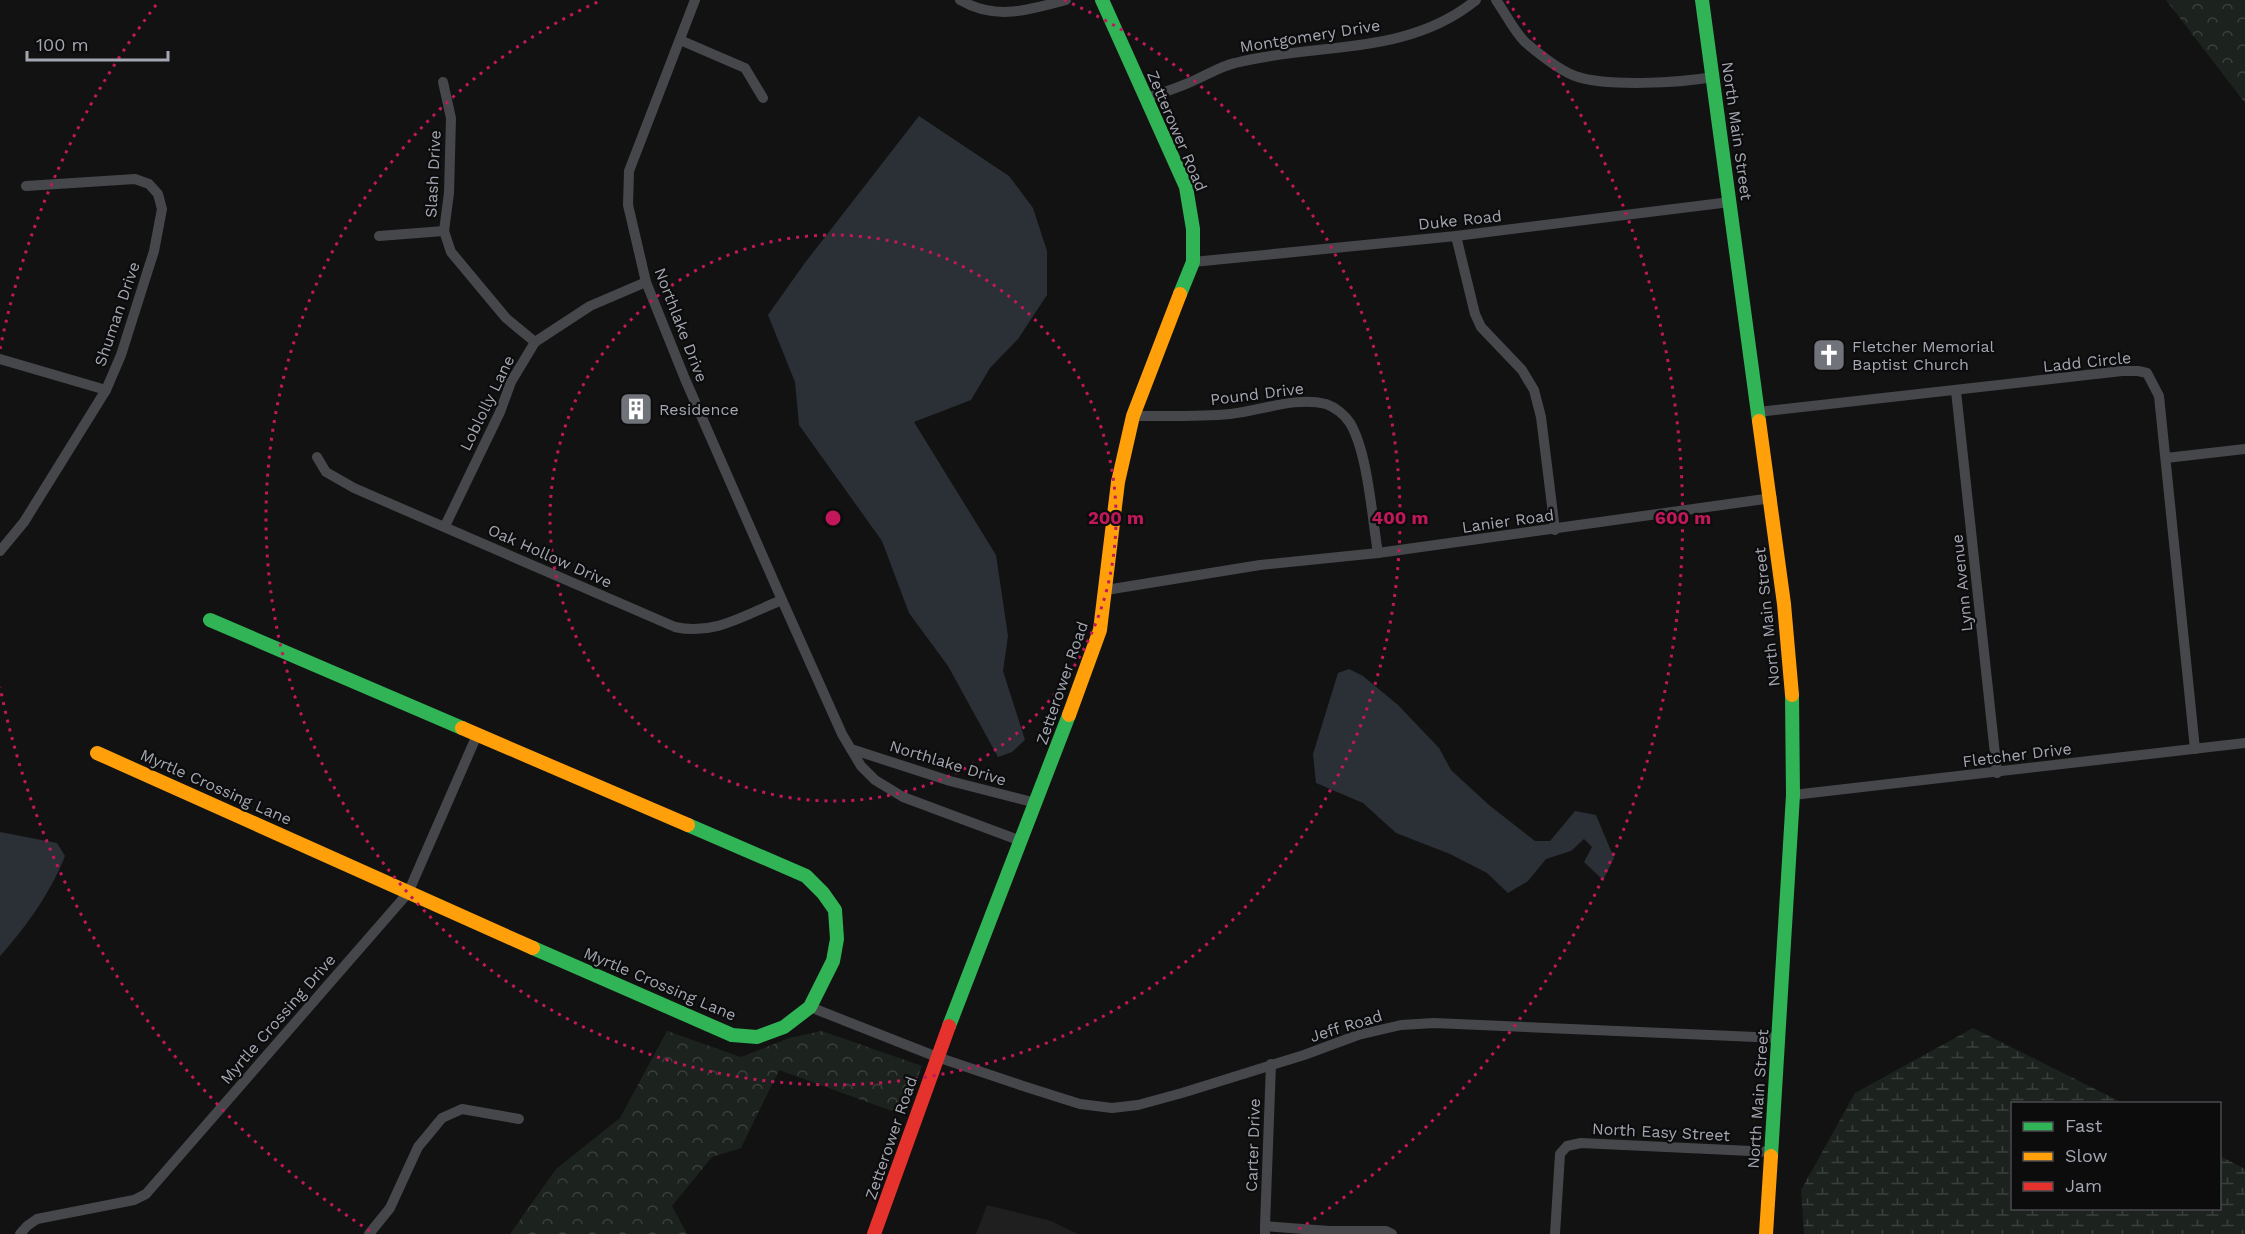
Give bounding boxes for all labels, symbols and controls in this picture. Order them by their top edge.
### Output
street label: Montgomery Drive [1238,16,1382,56]
scale bar [27,24,168,62]
text: 100 m [36,34,89,55]
street label: North Main Street [1718,60,1756,202]
street label: Zetterower Road [1143,68,1211,194]
street label: Slash Drive [421,130,445,218]
street label: Duke Road [1417,206,1503,234]
street label: Shuman Drive [90,259,144,369]
street label: Northlake Drive [650,265,712,385]
church icon: Fletcher Memorial Baptist Church [1811,337,1847,373]
place label: Fletcher Memorial Baptist Church [1852,337,1995,374]
street label: Ladd Circle [2042,348,2132,376]
street label: Loblolly Lane [456,352,518,454]
street label: Pound Drive [1209,379,1305,409]
building icon: Residence [618,391,654,427]
place label: Residence [659,400,739,419]
street label: Lanier Road [1461,505,1555,537]
text: 200 m [1088,507,1144,528]
text: 400 m [1372,507,1428,528]
text: 600 m [1655,507,1711,528]
centre of rings [823,508,843,528]
street label: Oak Hollow Drive [485,520,615,592]
street label: Lynn Avenue [1947,533,1977,633]
street label: North Main Street [1750,546,1784,687]
street label: Zetterower Road [1032,619,1092,747]
street label: Northlake Drive [887,736,1009,790]
street label: Fletcher Drive [1961,739,2073,771]
street label: Myrtle Crossing Lane [137,745,295,829]
street label: Myrtle Crossing Lane [581,943,739,1025]
street label: Myrtle Crossing Drive [216,950,340,1088]
street label: Jeff Road [1308,1006,1384,1046]
street label: North Main Street [1744,1028,1772,1169]
street label: Zetterower Road [861,1074,921,1202]
street label: Carter Drive [1242,1098,1264,1192]
legend [2011,1102,2221,1210]
text: Fast [2065,1115,2103,1136]
street label: North Easy Street [1592,1119,1731,1145]
text: Slow [2065,1145,2108,1166]
text: Jam [2065,1175,2102,1196]

